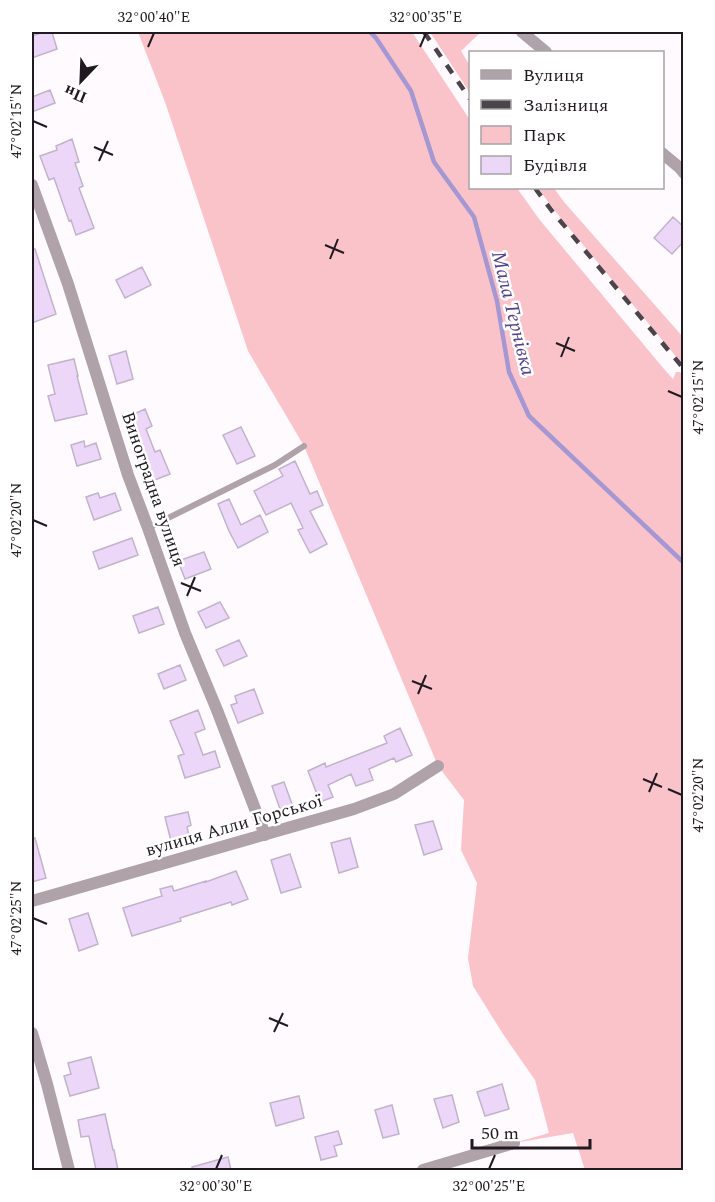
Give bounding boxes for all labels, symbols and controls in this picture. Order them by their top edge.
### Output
text: 32°00'40"E [118,6,190,29]
text: 32°00'35"E [390,6,462,29]
north arrow [51,51,111,111]
legend [469,51,664,189]
text: Вулиця [523,62,584,89]
text: Пн [60,78,91,109]
text: 47°02'15"N [5,83,28,159]
text: Залізниця [523,92,608,119]
text: Парк [523,122,566,149]
text: Будівля [523,152,587,179]
water label: Мала Тернівка [483,248,543,379]
text: 47°02'15"N [687,359,710,435]
street label: Виноградна вулиця [114,408,193,570]
text: 47°02'20"N [5,482,28,558]
text: 47°02'20"N [687,757,710,833]
street label: вулиця Алли Горської [142,787,326,864]
text: 47°02'25"N [5,880,28,956]
scale bar [472,1112,590,1150]
text: 50 m [481,1120,519,1147]
text: 32°00'30"E [180,1175,252,1198]
text: 32°00'25"E [453,1175,525,1198]

